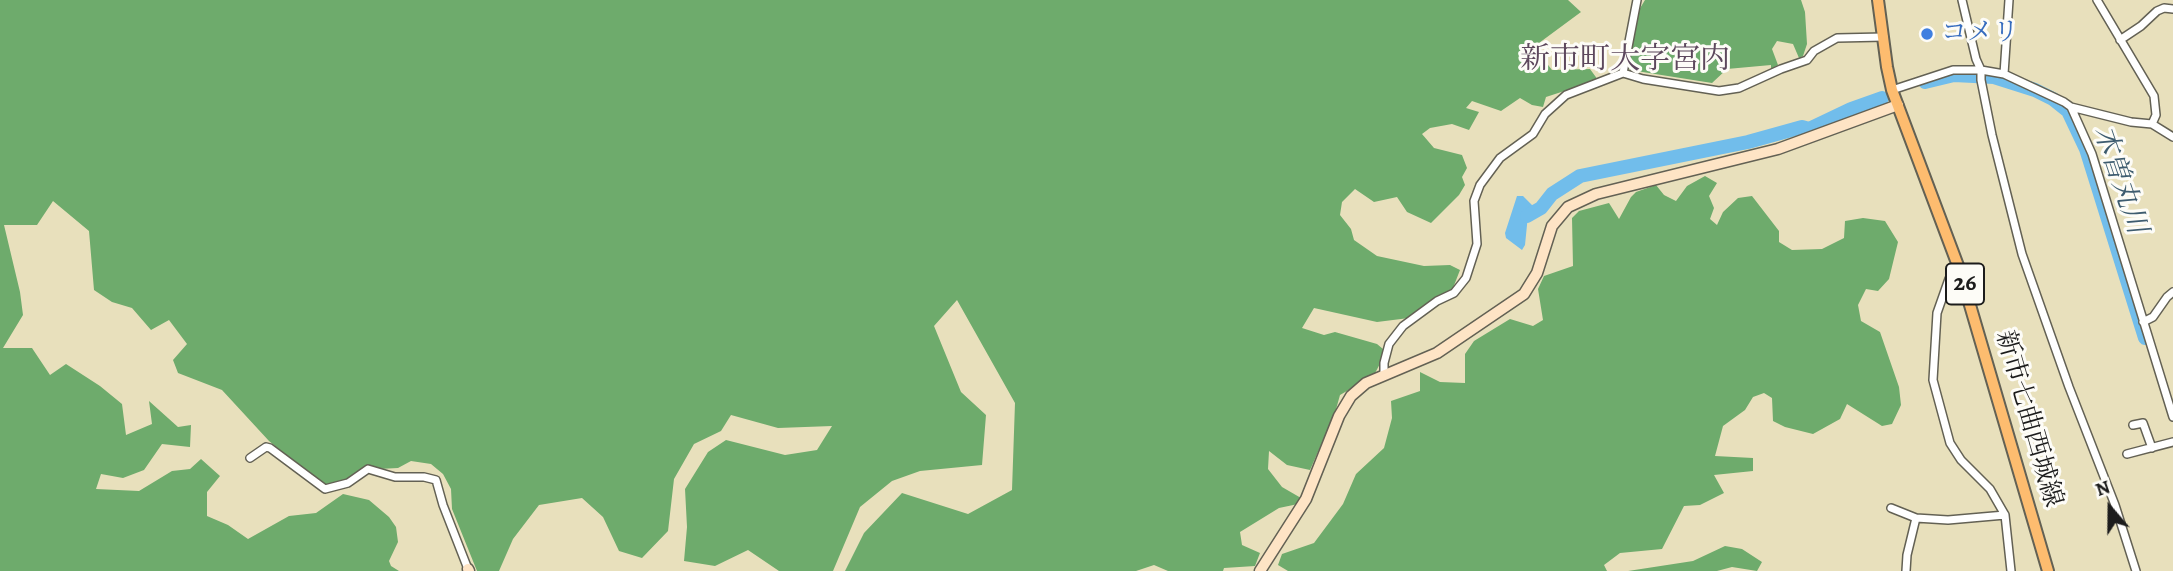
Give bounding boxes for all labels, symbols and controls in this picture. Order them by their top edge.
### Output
place label: コメリ [1941,18,2019,50]
marker: コメリ [1919,26,1935,42]
district label: 新市町大字宮内 [1520,43,1730,79]
water label: 木曽丸川 [2085,122,2153,238]
road number: 26 [1946,264,1984,304]
street label: 新市七曲西城線 [1988,327,2068,511]
north arrow [2075,473,2145,543]
text: N [2092,474,2114,503]

